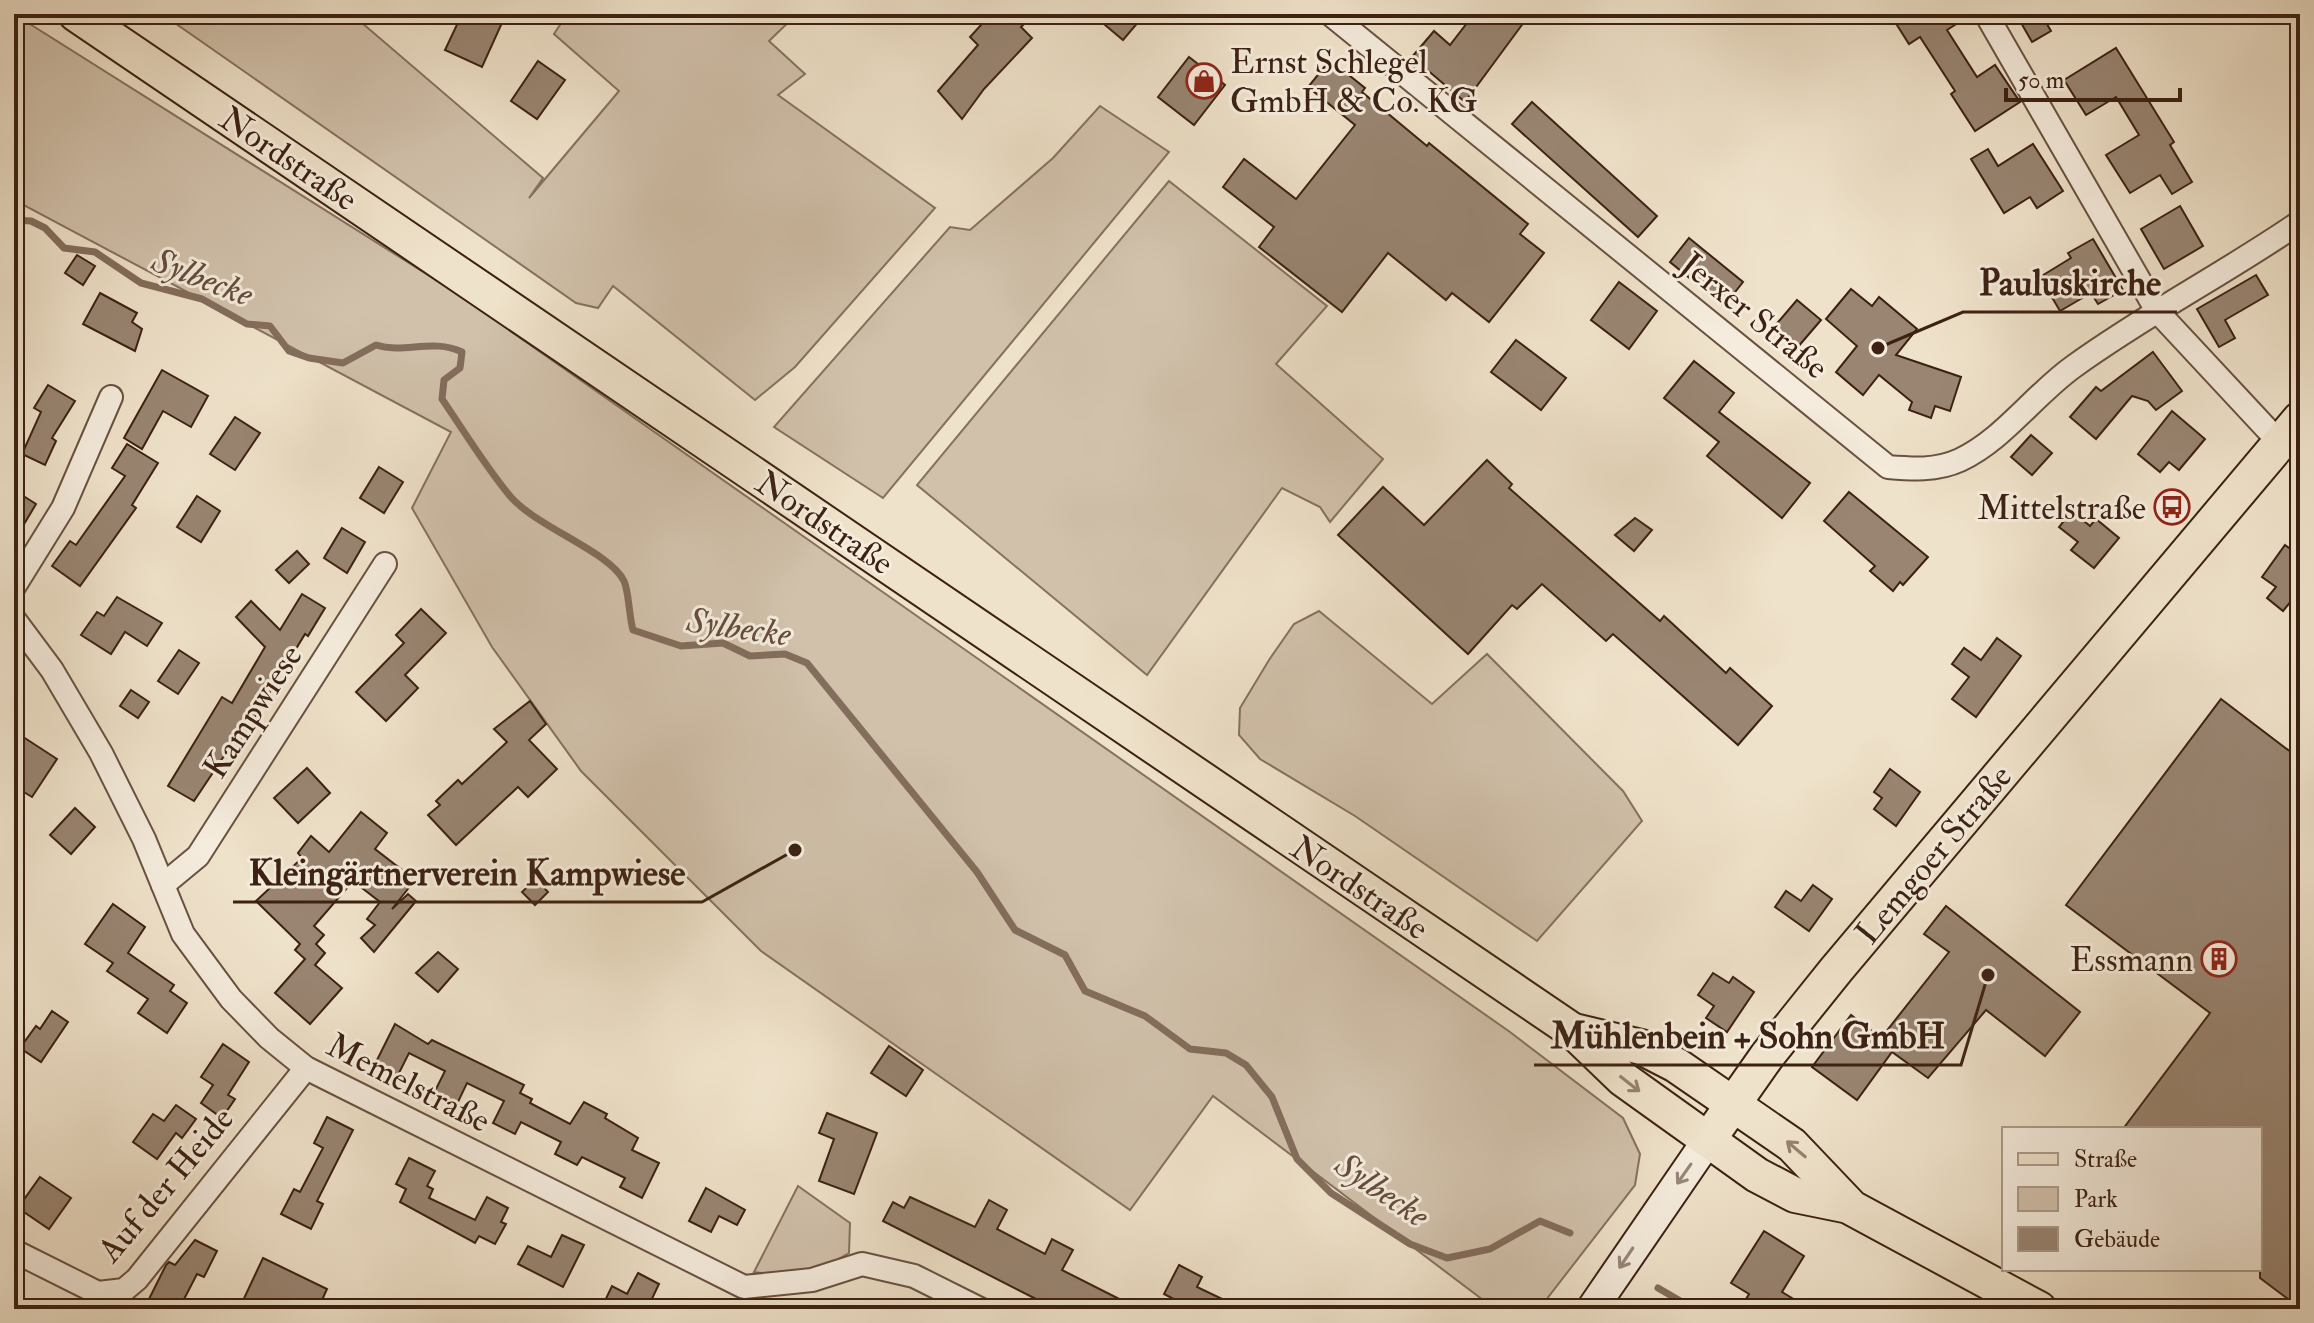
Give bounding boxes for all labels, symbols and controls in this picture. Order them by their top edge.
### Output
place label: Ernst Schlegel GmbH & Co. KG [1230,41,1478,123]
scale bar [2006,52,2180,102]
shop icon: Ernst Schlegel GmbH & Co. KG [1185,62,1223,100]
text: 50 m [2018,65,2065,96]
street label: Nordstraße [211,97,365,221]
water label: Sylbecke [145,237,260,317]
street label: Jerxer Straße [1671,243,1837,389]
callout: Pauluskirche [1963,252,2177,312]
text: Pauluskirche [1979,261,2161,306]
street label: Nordstraße [747,461,901,585]
place label: Mittelstraße [1977,487,2146,530]
bus stop icon: Mittelstraße [2153,488,2191,526]
water label: Sylbecke [683,598,795,657]
street label: Kampwiese [194,637,312,787]
street label: Lemgoer Straße [1846,756,2022,954]
street label: Nordstraße [1282,826,1436,950]
callout: Kleingärtnerverein Kampwiese [233,842,702,902]
text: Kleingärtnerverein Kampwiese [249,851,685,896]
place label: Essmann [2070,939,2193,982]
building icon: Essmann [2200,940,2238,978]
callout: Mühlenbein + Sohn GmbH [1534,1005,1961,1065]
text: Mühlenbein + Sohn GmbH [1550,1014,1945,1059]
street label: Memelstraße [319,1024,497,1143]
one-way arrow [1619,1076,1640,1093]
street label: Auf der Heide [88,1099,244,1272]
legend [2002,1127,2262,1271]
one-way arrow [1787,1140,1807,1158]
water label: Sylbecke [1325,1142,1439,1239]
text: Straße [2074,1144,2137,1175]
one-way arrow [1676,1162,1692,1184]
text: Park [2074,1184,2118,1215]
text: Gebäude [2074,1224,2160,1255]
one-way arrow [1618,1246,1634,1268]

